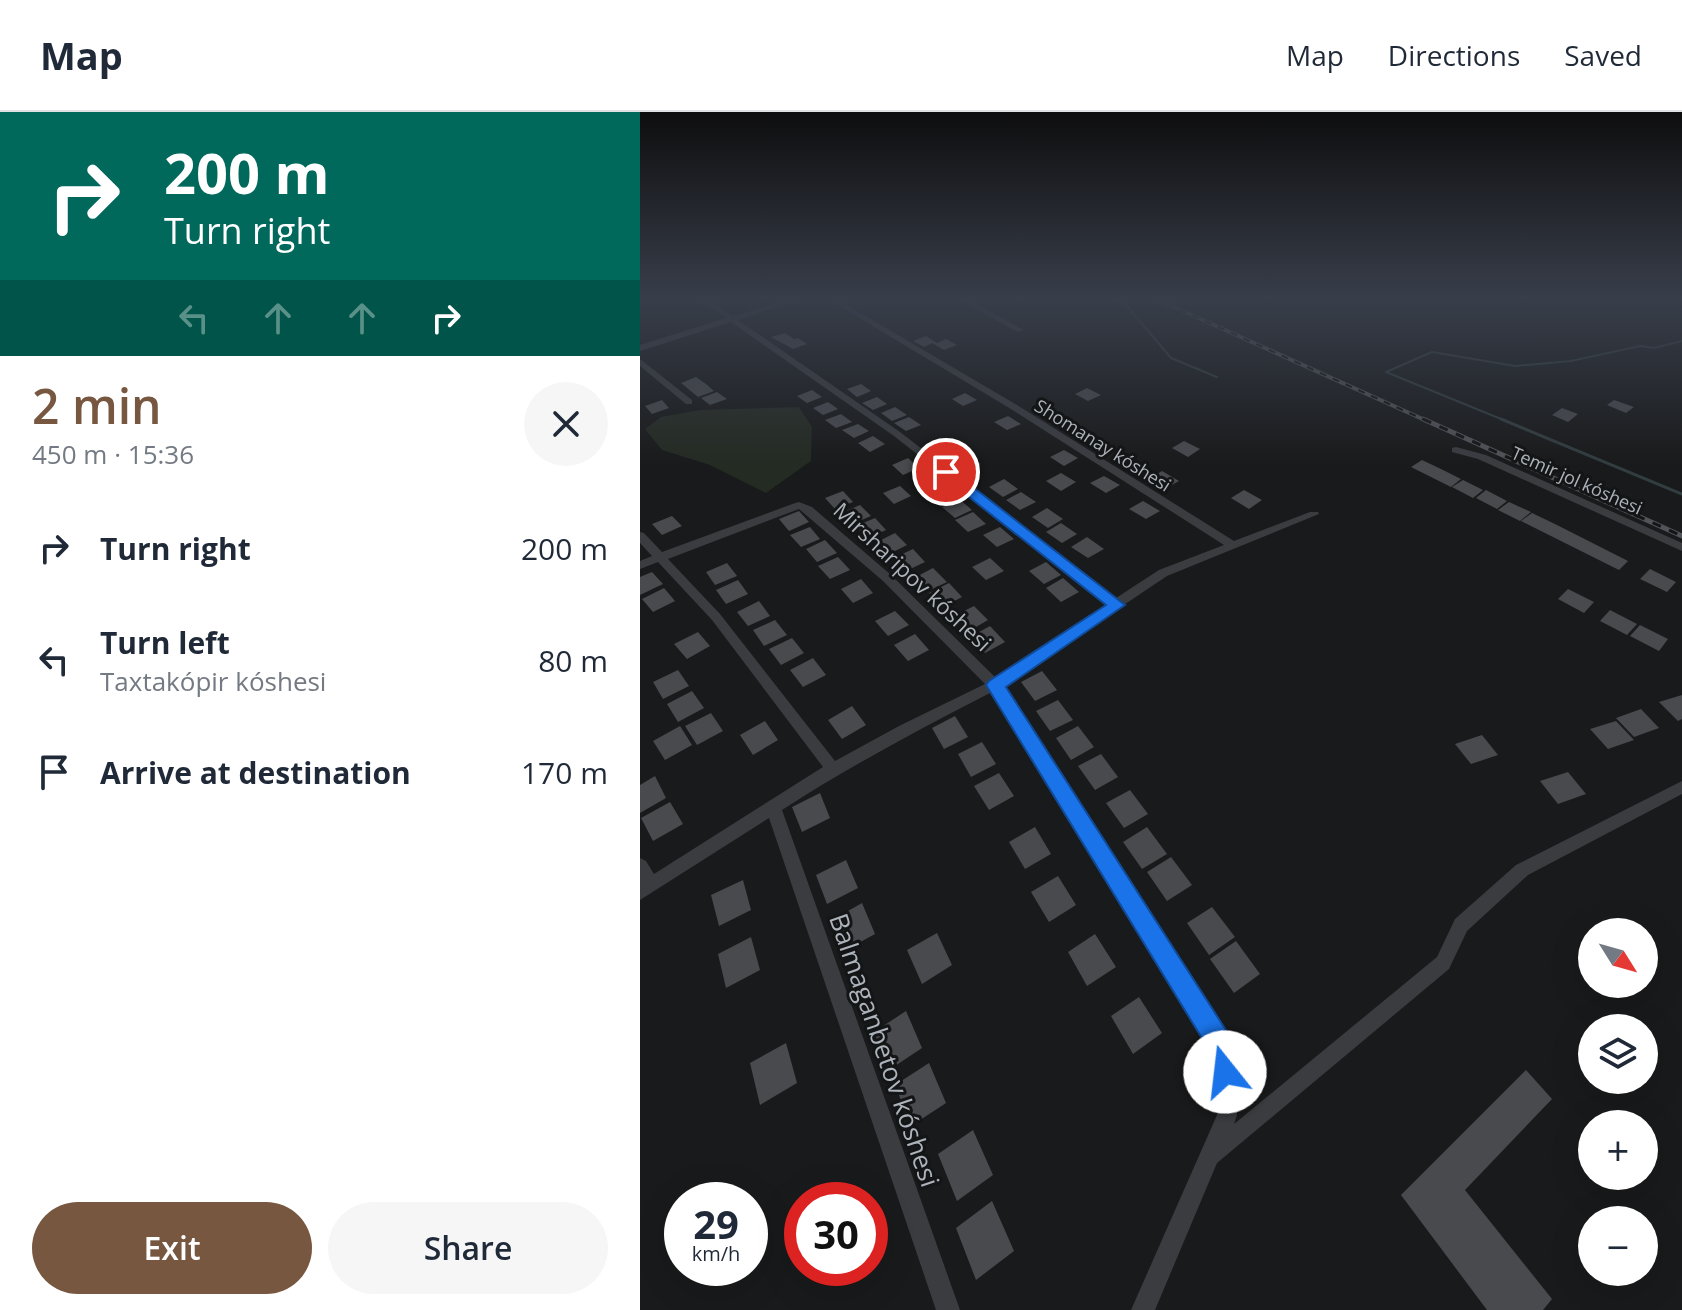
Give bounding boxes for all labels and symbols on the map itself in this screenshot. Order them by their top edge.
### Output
street label: Shomanay kóshesi [1030,393,1176,497]
pin [912,438,980,506]
street label: Temir jol kóshesi [1508,440,1646,520]
street label: Mirsharipov kóshesi [828,495,998,657]
street label: Balmaganbetov kóshesi [821,908,949,1192]
north arrow [1578,918,1658,998]
position arrow [1183,1030,1267,1114]
speed limit sign: 30 [784,1182,888,1286]

